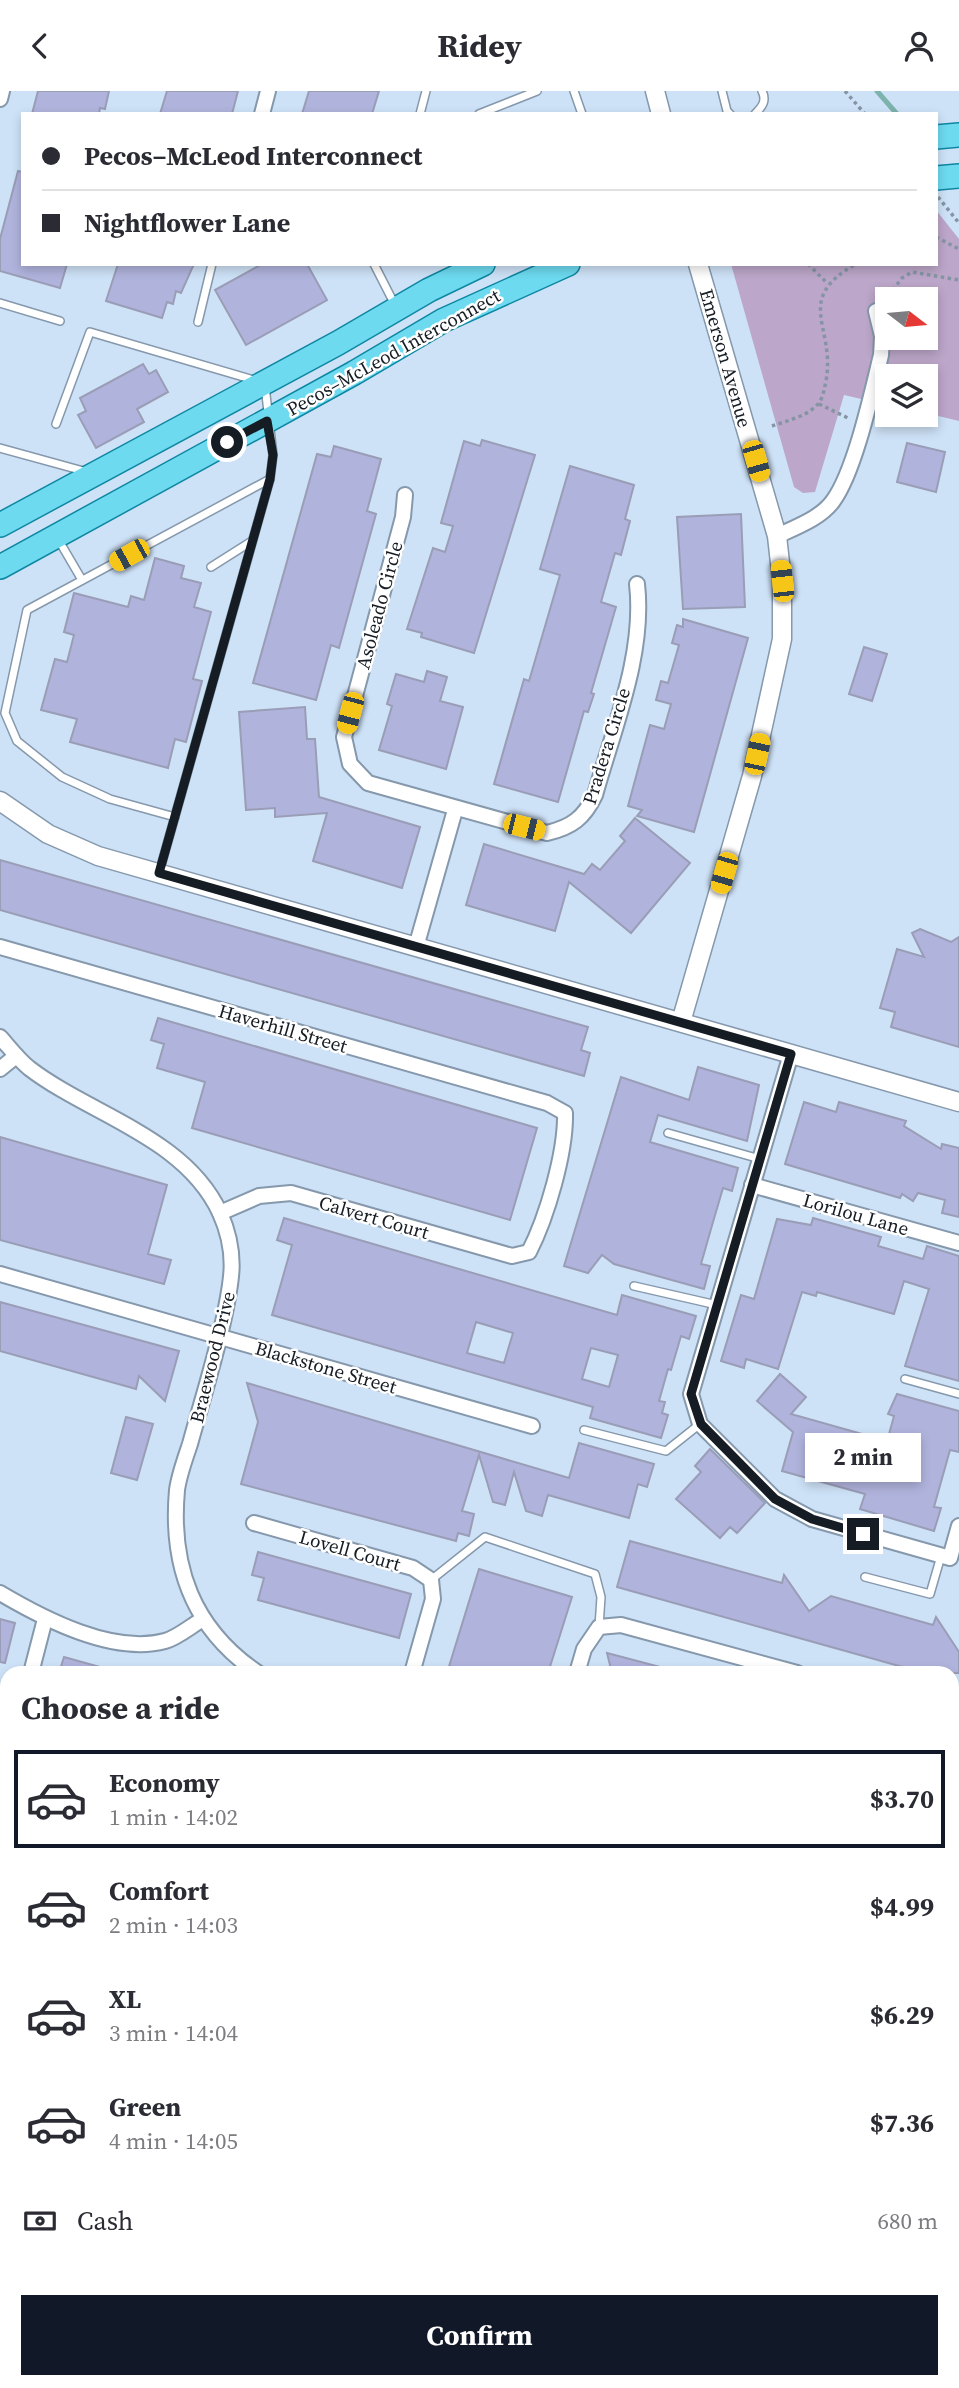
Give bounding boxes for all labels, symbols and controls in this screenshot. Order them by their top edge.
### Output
text: Ridey [437,24,522,68]
icon: back [21,27,59,65]
icon: person [900,27,938,65]
text: Pecos–McLeod Interconnect [84,138,422,174]
text: Nightflower Lane [84,205,290,241]
street label: Pecos–McLeod Interconnect [282,282,505,422]
street label: Emerson Avenue [694,286,758,430]
north arrow [875,287,938,350]
map controls [875,287,938,427]
button: layers [875,364,938,427]
route start [211,426,243,458]
car [741,438,772,484]
car [106,536,153,574]
street label: Asoleado Circle [349,538,409,672]
car [770,559,795,603]
street label: Pradera Circle [576,684,636,808]
car [335,690,366,736]
car [743,731,772,777]
car [502,812,547,842]
car [709,850,740,896]
street label: Haverhill Street [216,997,351,1059]
street label: Lorilou Lane [800,1186,912,1242]
street label: Calvert Court [316,1189,433,1245]
street label: Braewood Drive [183,1288,241,1426]
street label: Blackstone Street [252,1334,400,1400]
callout: 2 min [805,1433,921,1481]
text: 2 min [833,1441,893,1473]
route end [847,1518,879,1550]
street label: Lovell Court [296,1523,404,1577]
text: Choose a ride [21,1686,220,1730]
text: Economy [109,1765,220,1801]
icon: car [25,1768,88,1831]
text: $3.70 [870,1781,934,1817]
text: 1 min · 14:02 [109,1801,238,1833]
text: Comfort [109,1873,209,1909]
icon: car [25,1876,88,1939]
text: $4.99 [870,1889,934,1925]
text: 2 min · 14:03 [109,1909,238,1941]
text: XL [109,1981,141,2017]
icon: car [25,1984,88,2047]
text: $6.29 [870,1997,934,2033]
text: 3 min · 14:04 [109,2017,238,2049]
text: Green [109,2089,181,2125]
icon: car [25,2092,88,2155]
text: $7.36 [870,2105,934,2141]
text: 4 min · 14:05 [109,2125,238,2157]
icon: cash [21,2202,59,2240]
text: Cash [77,2203,133,2239]
text: 680 m [877,2205,938,2237]
button: Confirm [21,2295,938,2375]

